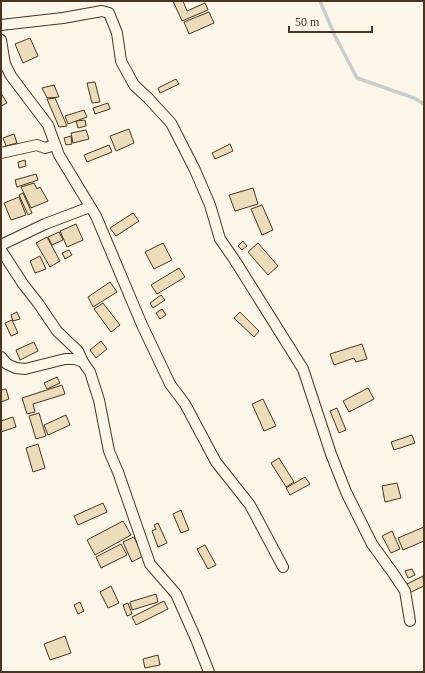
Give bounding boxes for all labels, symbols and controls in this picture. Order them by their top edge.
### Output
scale bar [289,8,372,34]
text: 50 m [295,15,320,29]

